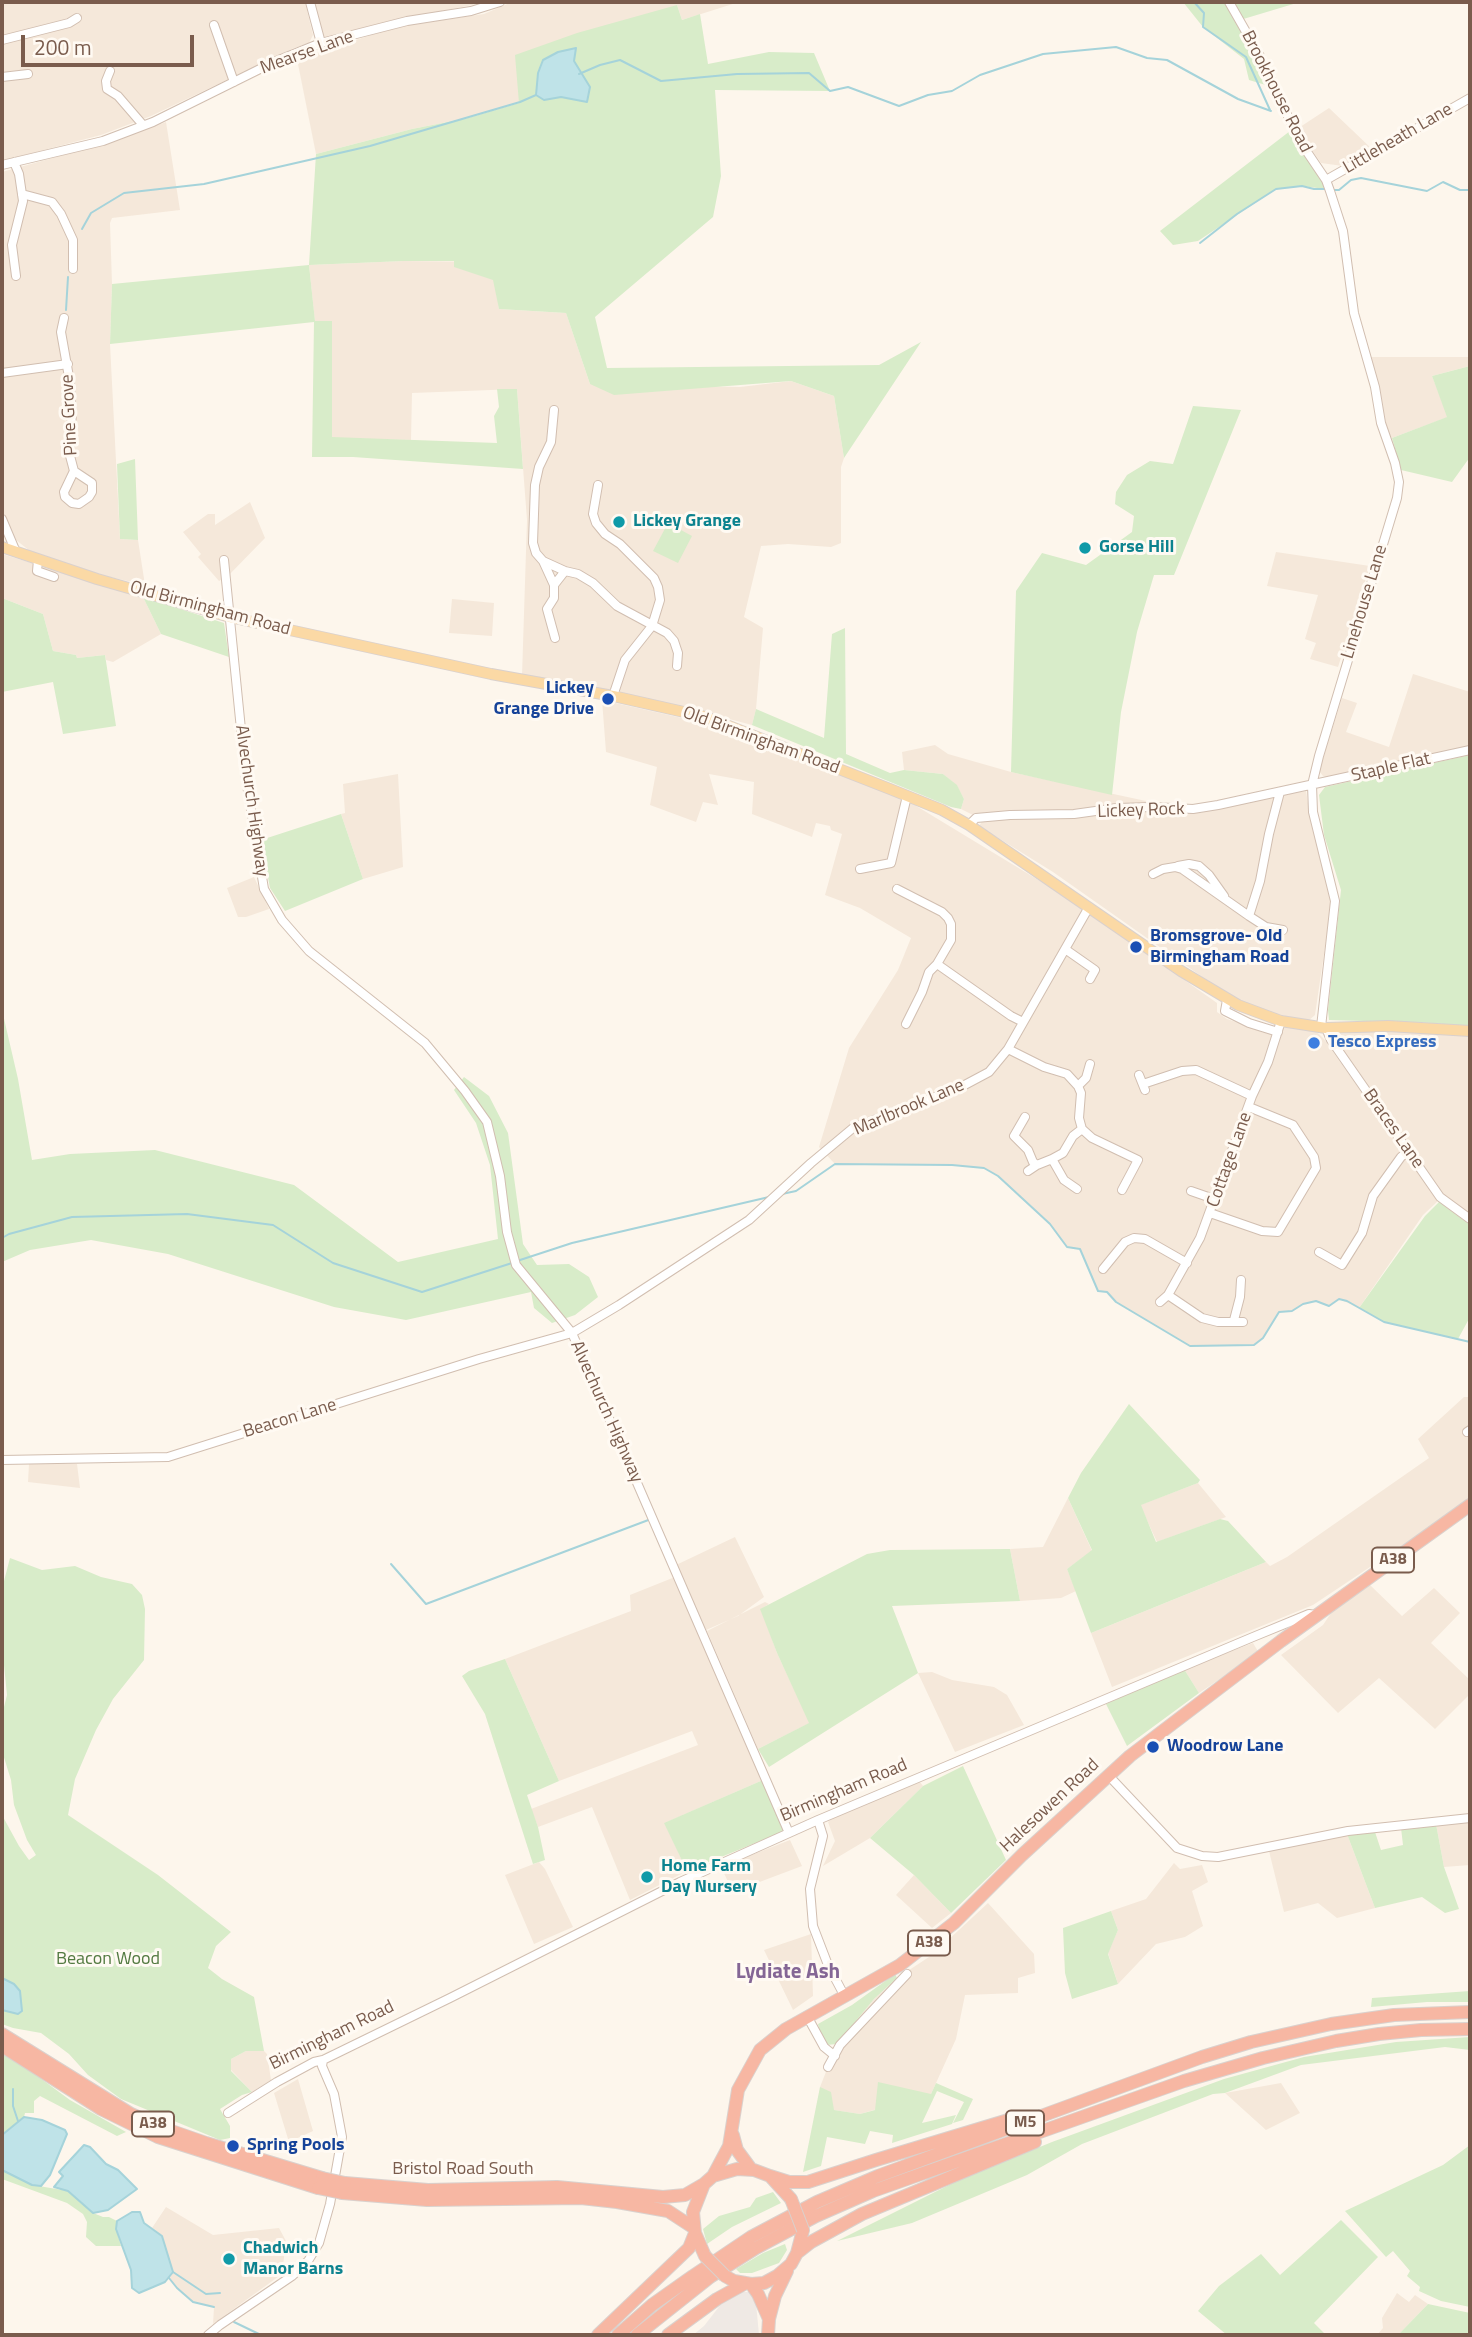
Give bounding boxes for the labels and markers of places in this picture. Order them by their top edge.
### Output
place label: Lickey Grange [633,511,741,533]
marker: Lickey Grange [611,514,627,530]
place label: Gorse Hill [1099,537,1174,559]
marker: Gorse Hill [1077,540,1093,556]
place label: Lickey Grange Drive [494,678,594,720]
marker: Lickey Grange Drive [600,691,616,707]
place label: Bromsgrove- Old Birmingham Road [1150,926,1289,968]
marker: Bromsgrove- Old Birmingham Road [1128,939,1144,955]
place label: Tesco Express [1328,1032,1437,1054]
marker: Tesco Express [1306,1035,1322,1051]
place label: Woodrow Lane [1167,1736,1283,1758]
marker: Woodrow Lane [1145,1739,1161,1755]
place label: Home Farm Day Nursery [661,1856,757,1898]
marker: Home Farm Day Nursery [639,1869,655,1885]
place label: Spring Pools [247,2135,345,2157]
marker: Spring Pools [225,2138,241,2154]
place label: Chadwich Manor Barns [243,2238,343,2280]
marker: Chadwich Manor Barns [221,2251,237,2267]

